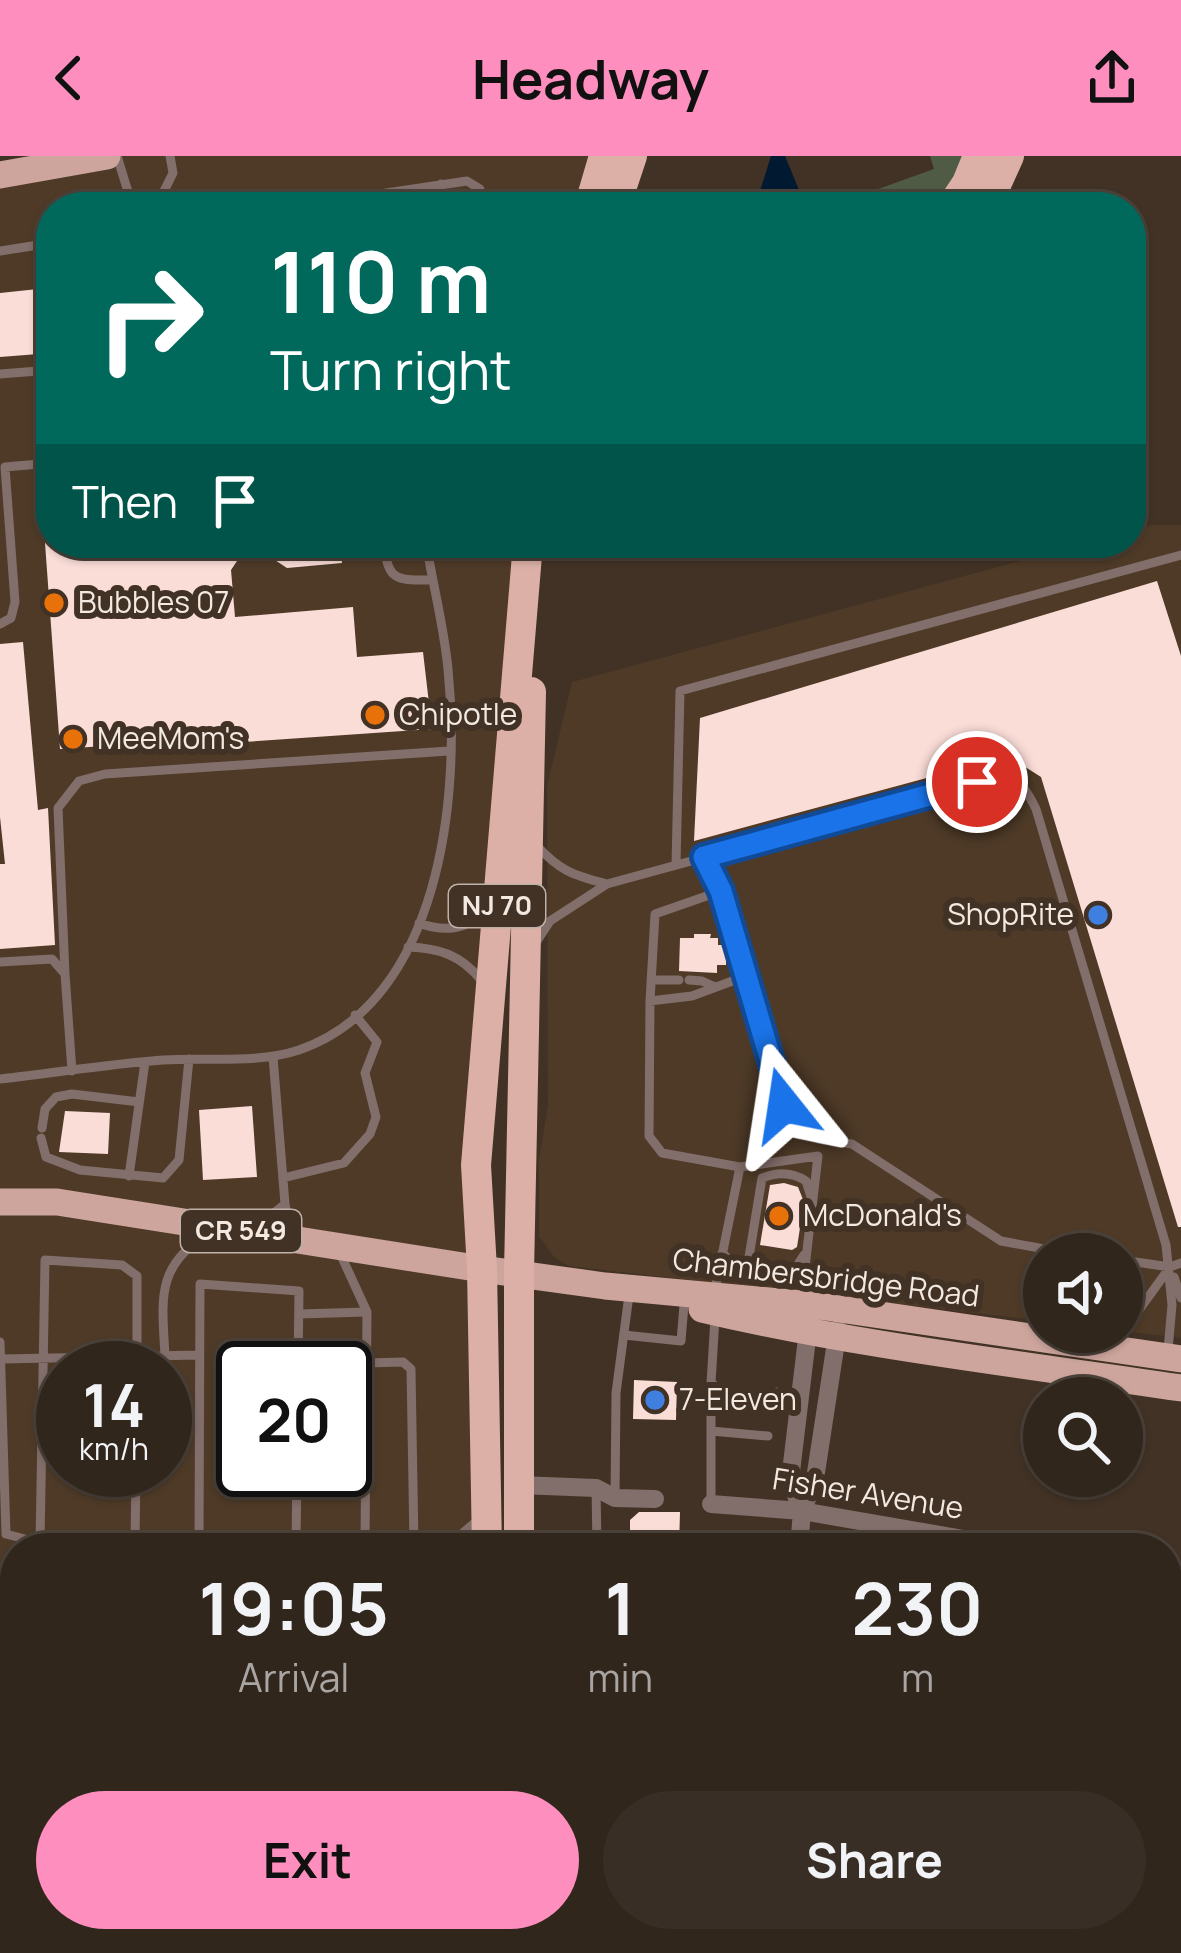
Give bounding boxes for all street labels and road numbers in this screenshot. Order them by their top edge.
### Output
road number: NJ 70 [449,885,545,927]
road number: CR 549 [181,1210,301,1252]
street label: Chambersbridge Road [671,1237,982,1316]
street label: Fisher Avenue [770,1457,967,1528]

